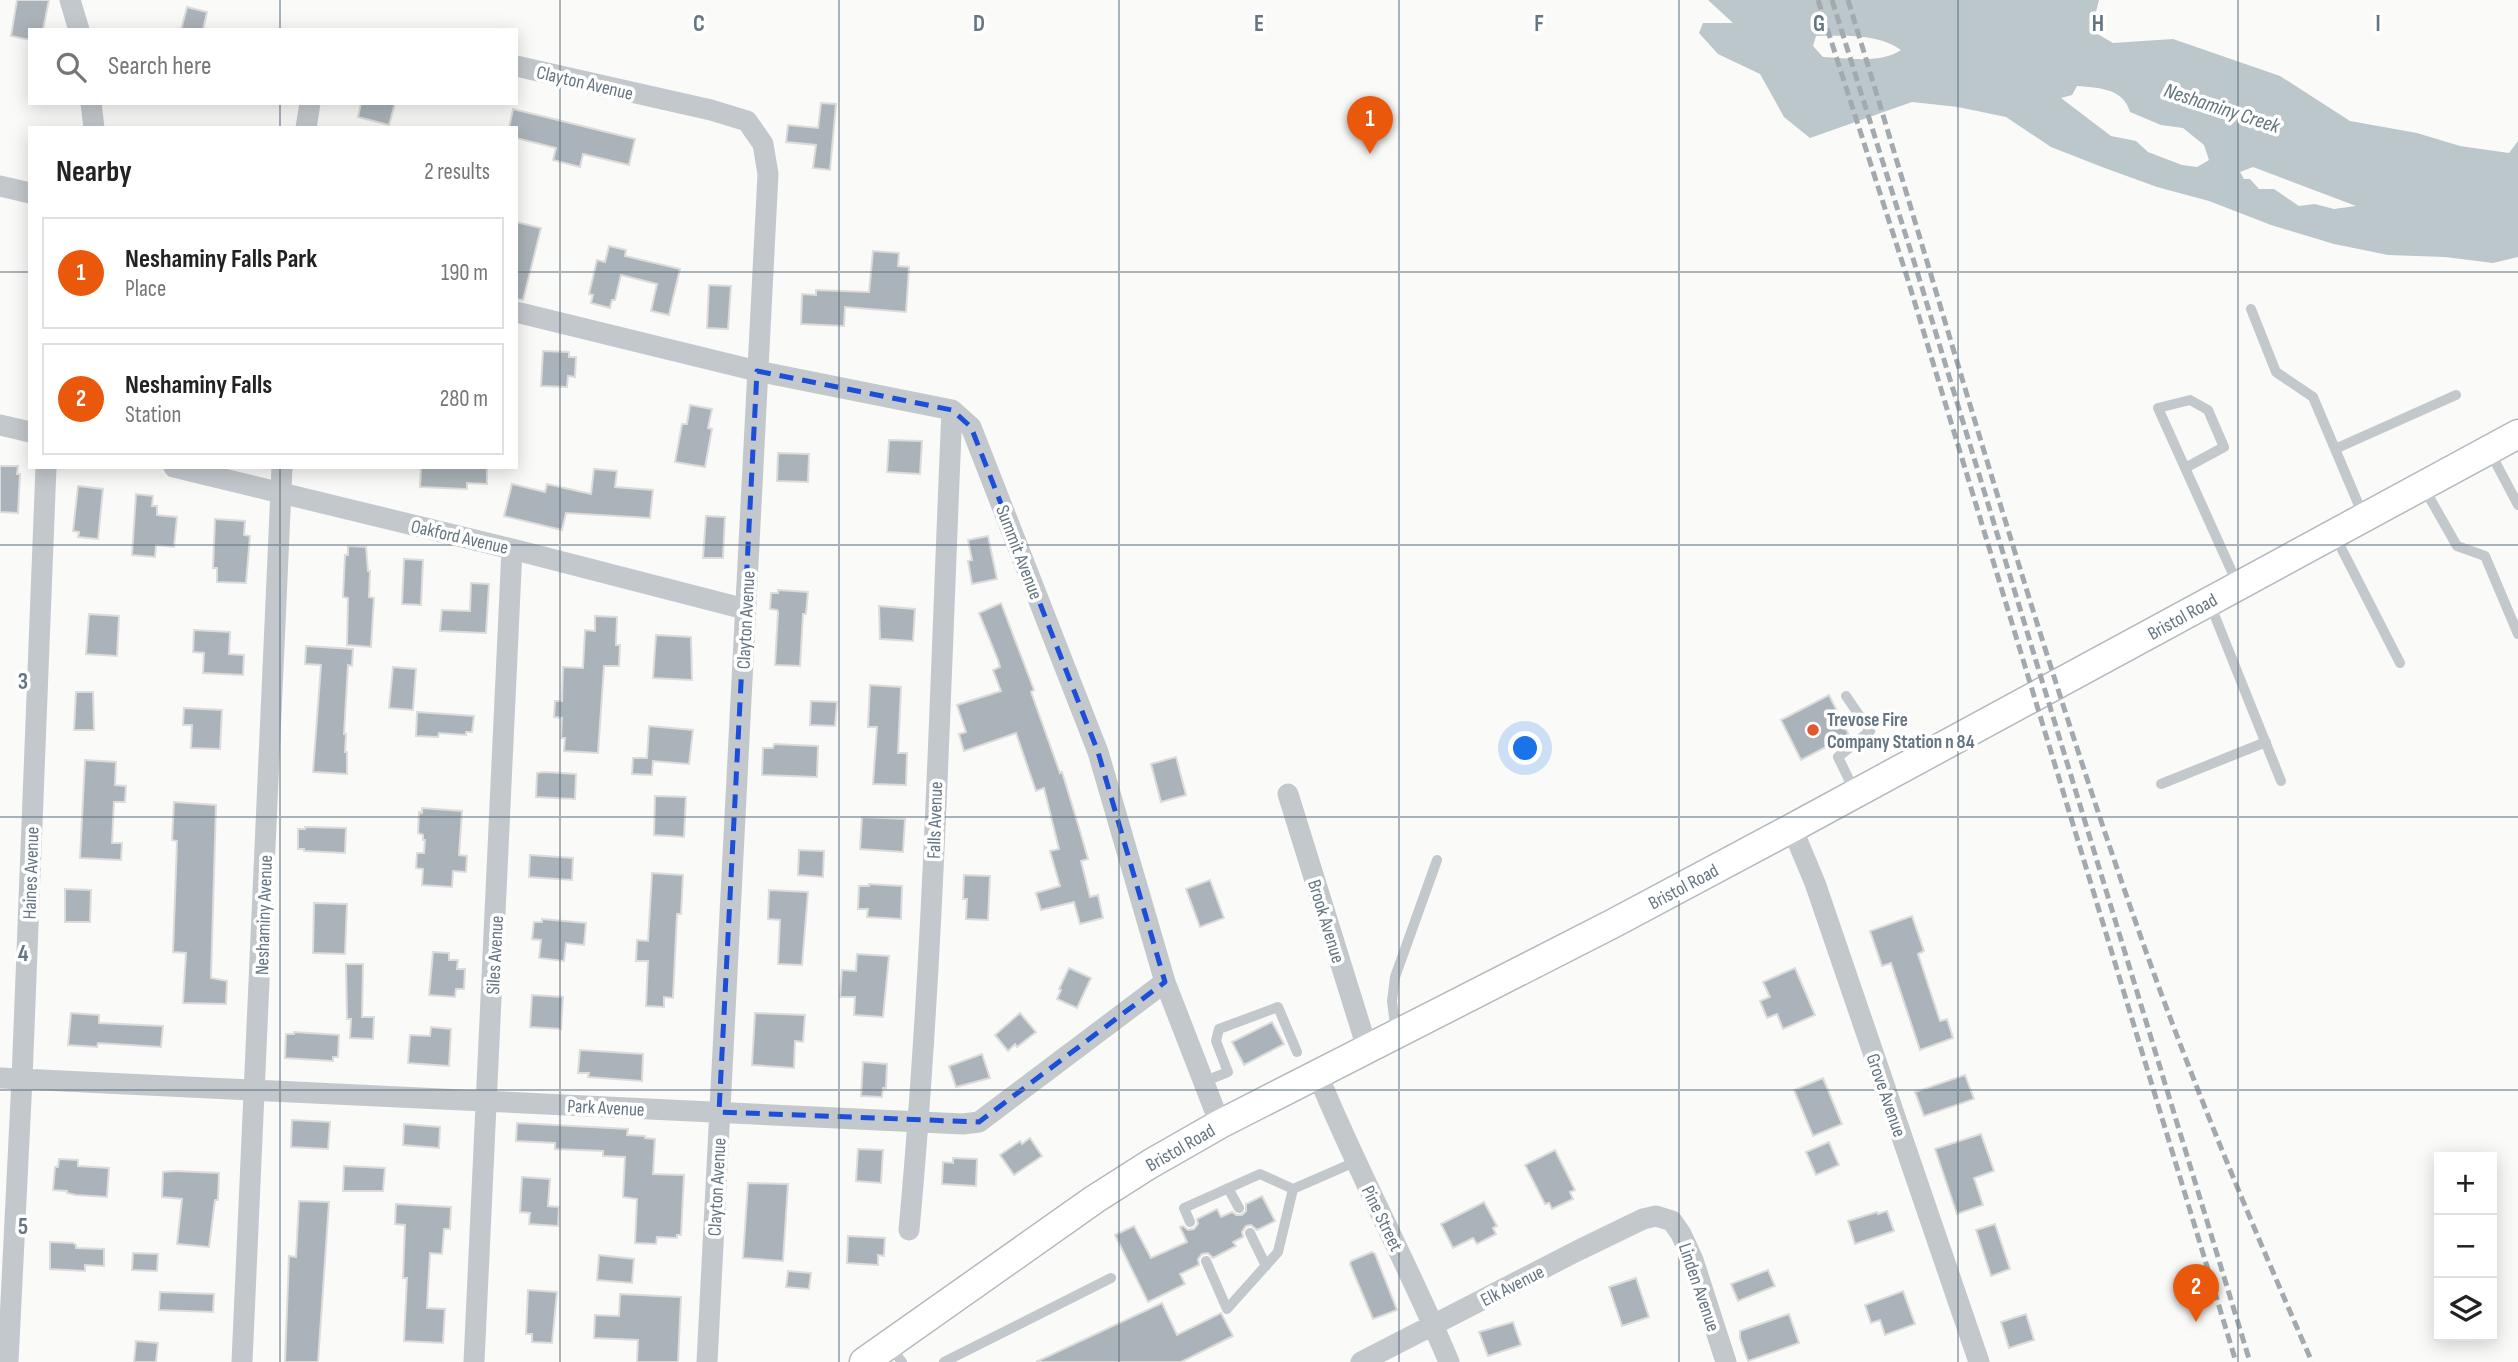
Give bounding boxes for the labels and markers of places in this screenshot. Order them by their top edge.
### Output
pin: 1 [1347,96,1393,154]
place label: Trevose Fire Company Station n 84 [1827,709,1975,754]
marker: Trevose Fire Company Station n 84 [1805,722,1821,738]
pin: 2 [2173,1264,2219,1322]

